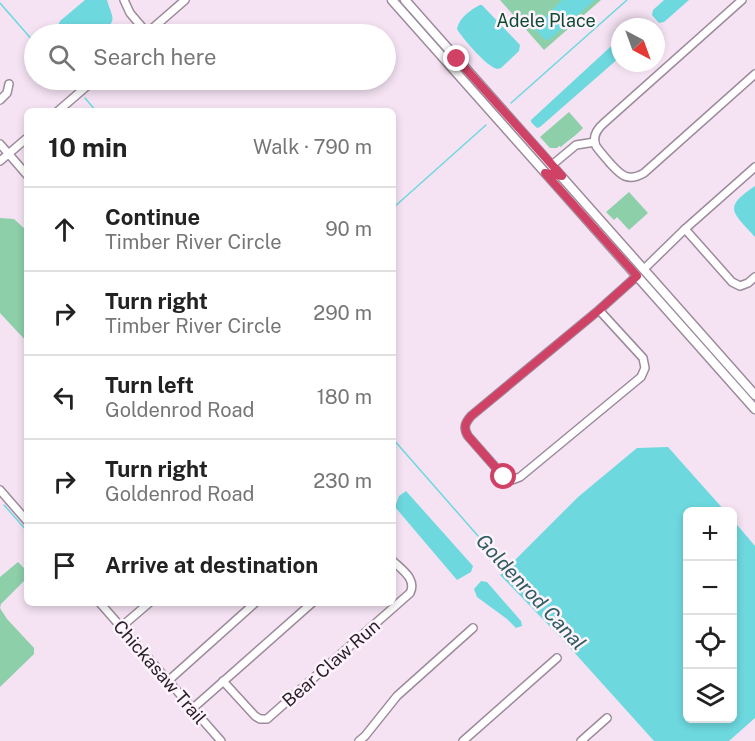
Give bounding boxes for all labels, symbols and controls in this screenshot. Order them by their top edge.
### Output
park label: Adele Place [496,10,596,31]
north arrow [611,18,665,72]
search box [24,24,396,90]
icon: search [45,41,78,74]
text: Search here [93,44,217,70]
route end [443,45,469,71]
text: 10 min [48,132,127,163]
text: Walk · 790 m [253,135,372,159]
text: Continue [105,204,200,230]
icon: ahead [48,213,81,246]
text: 90 m [325,217,372,241]
text: Timber River Circle [105,230,282,254]
text: Turn right [105,288,208,314]
icon: right [48,297,81,330]
text: 290 m [313,301,372,325]
text: Timber River Circle [105,314,282,338]
text: Turn left [105,372,194,398]
icon: left [48,381,81,414]
text: 180 m [317,385,372,409]
text: Goldenrod Road [105,398,254,422]
text: Turn right [105,456,208,482]
route start [490,463,516,489]
icon: right [48,465,81,498]
text: 230 m [313,469,372,493]
text: Goldenrod Road [105,482,254,506]
map controls [683,507,737,723]
button: + [683,507,737,561]
water label: Goldenrod Canal [471,529,591,655]
icon: arrive [48,549,81,582]
text: Arrive at destination [105,552,318,578]
button: − [683,561,737,615]
street label: Bear Claw Run [278,615,384,711]
button: locate [683,615,737,669]
street label: Chickasaw Trail [109,616,211,728]
button: layers [683,669,737,723]

